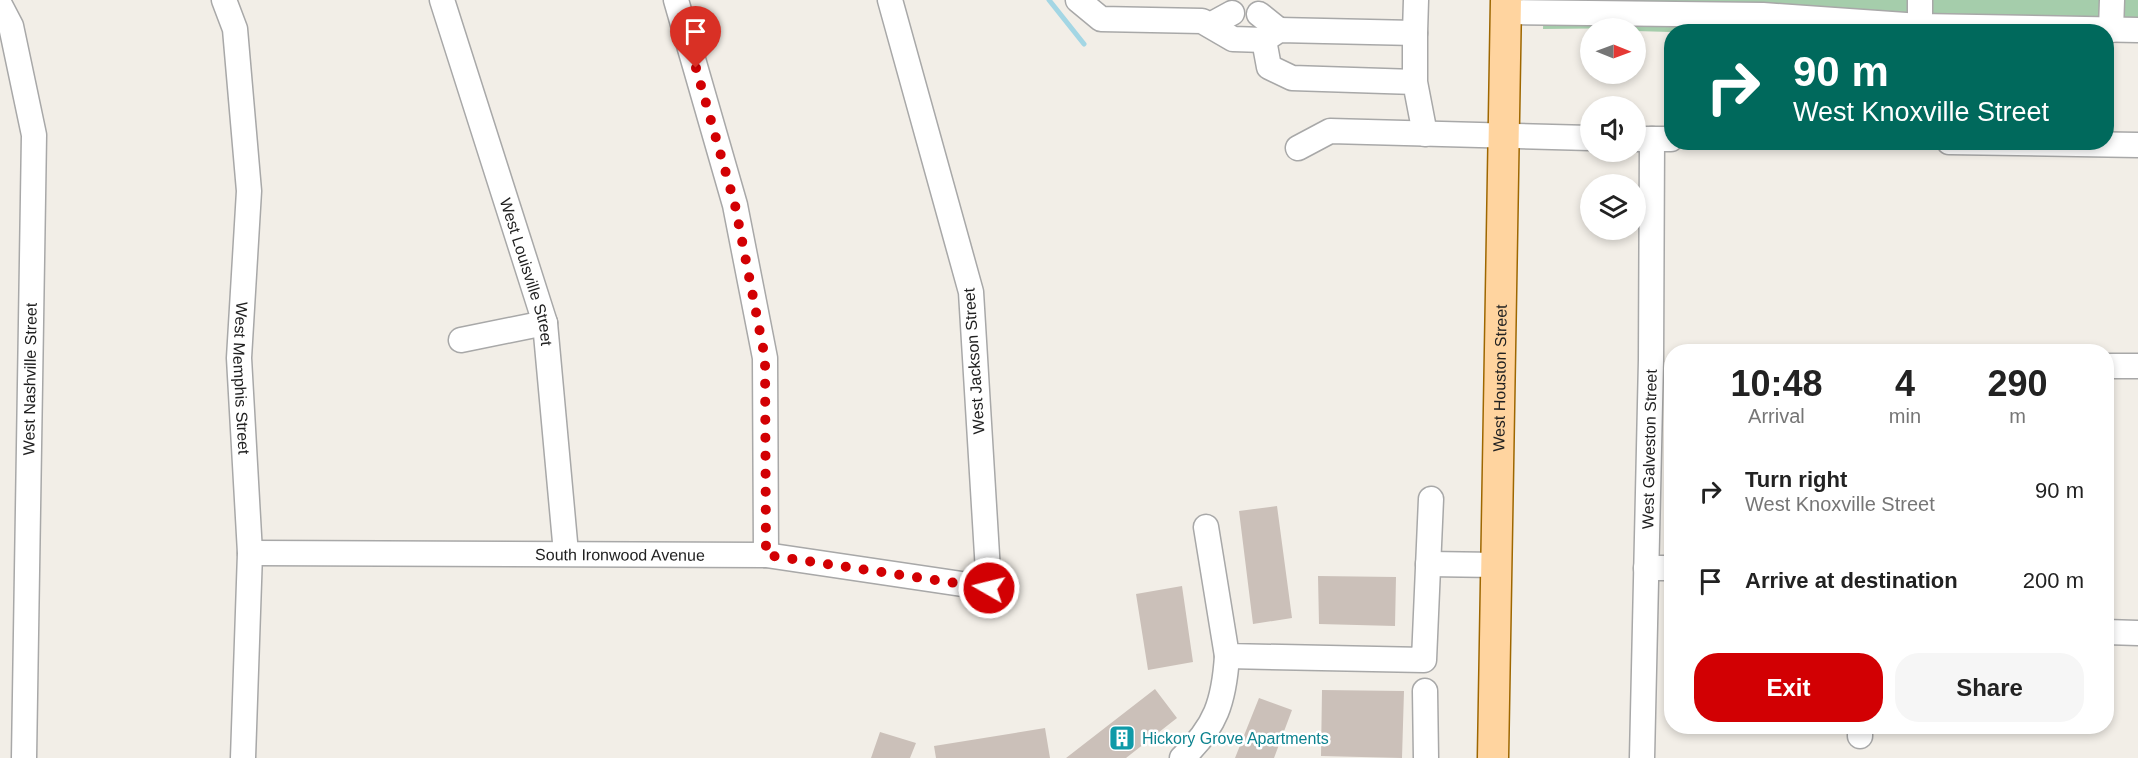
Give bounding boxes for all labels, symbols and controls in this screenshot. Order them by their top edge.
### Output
pin [670,6,721,68]
icon: arrive [679,15,712,48]
north arrow [1580,18,1646,84]
map controls [1580,18,1646,240]
icon: right [1694,48,1772,126]
text: 90 m [1793,48,1889,95]
button: sound [1580,96,1646,162]
text: West Knoxville Street [1793,97,2049,127]
button: layers [1580,174,1646,240]
street label: West Louisville Street [497,196,556,347]
street label: West Jackson Street [960,287,988,435]
street label: West Memphis Street [230,301,253,455]
street label: West Nashville Street [20,302,40,455]
street label: West Houston Street [1490,304,1509,452]
text: 10:48 [1730,363,1822,404]
text: 4 [1895,363,1915,404]
text: 290 [1987,363,2048,404]
street label: West Galveston Street [1639,368,1659,529]
text: Arrival [1748,405,1805,427]
text: min [1889,405,1921,427]
text: m [2009,405,2026,427]
text: Turn right [1745,467,1847,492]
icon: right [1694,475,1727,508]
text: 90 m [2035,478,2084,503]
text: West Knoxville Street [1745,493,1935,515]
street label: South Ironwood Avenue [535,546,705,563]
position arrow [957,556,1021,620]
icon: arrive [1694,565,1727,598]
text: Arrive at destination [1745,568,1958,593]
text: 200 m [2023,568,2084,593]
button: Exit [1694,653,1883,722]
button: Share [1895,653,2084,722]
building icon: Hickory Grove Apartments [1107,723,1137,753]
place label: Hickory Grove Apartments [1142,730,1329,747]

